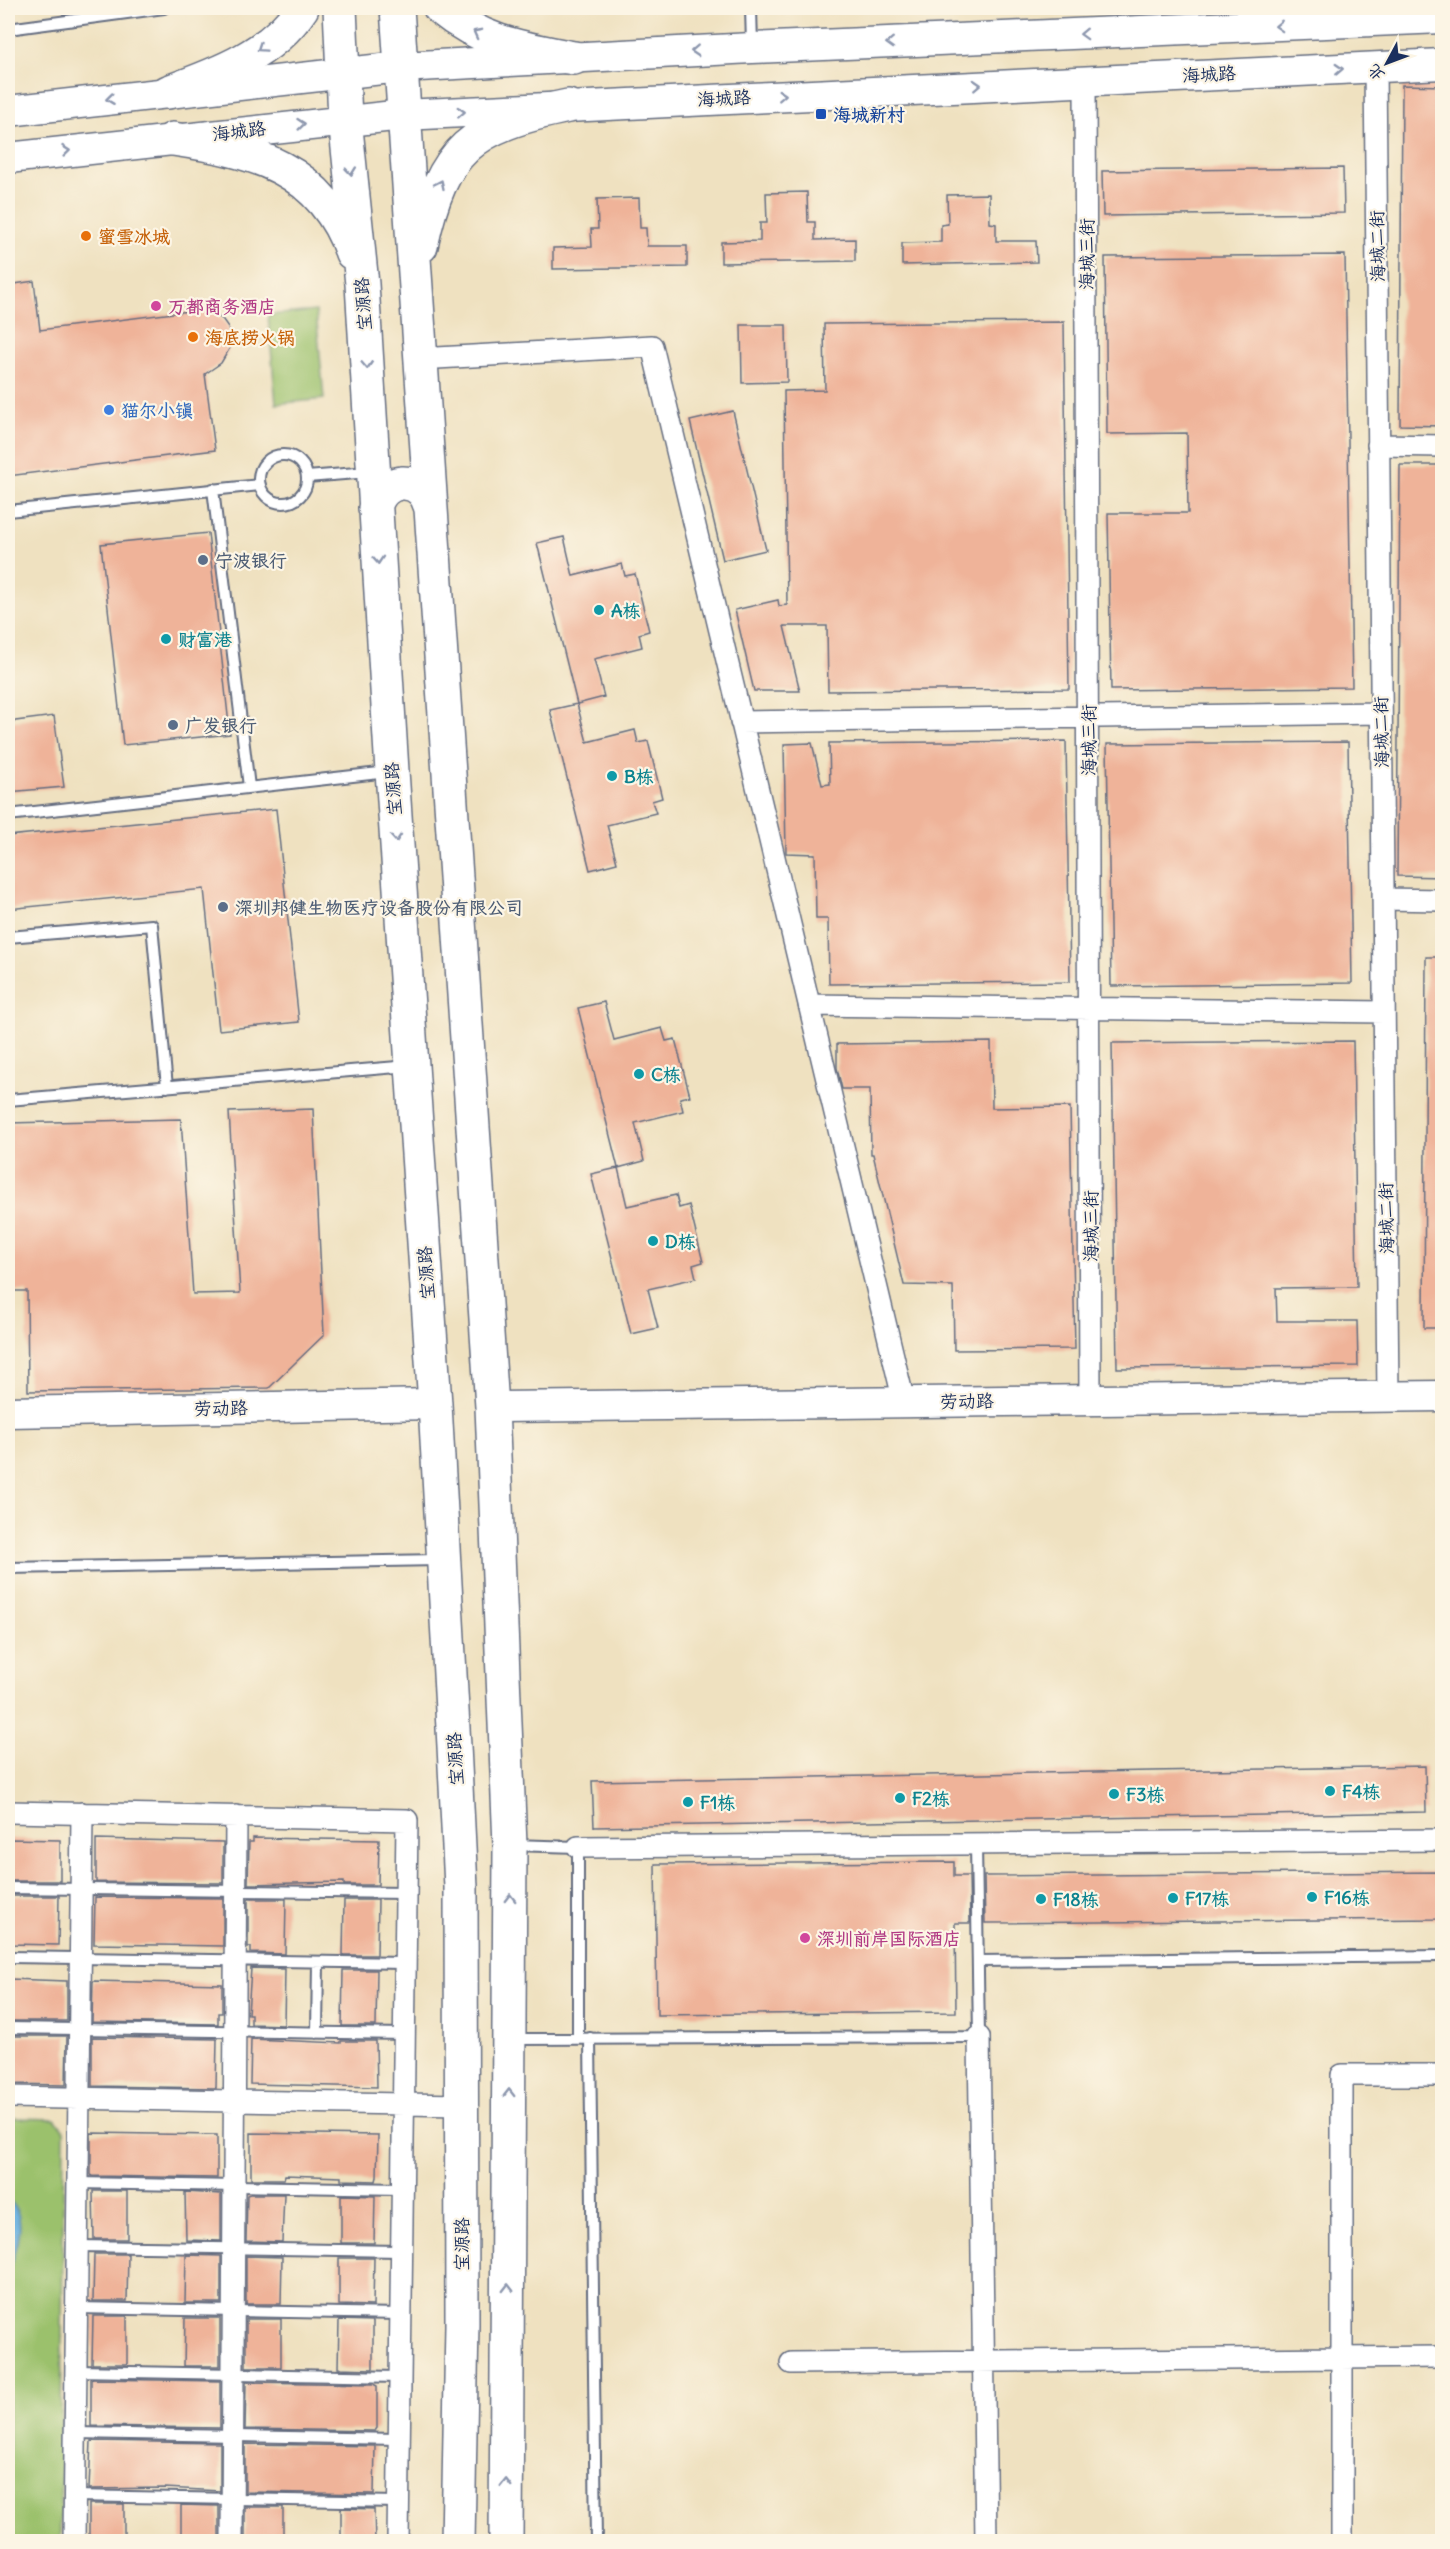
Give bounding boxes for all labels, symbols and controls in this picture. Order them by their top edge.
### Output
one-way arrow [1275,20,1284,33]
one-way arrow [1080,28,1089,41]
one-way arrow [473,29,484,40]
north arrow [1357,33,1417,93]
one-way arrow [885,36,894,49]
one-way arrow [257,41,267,53]
one-way arrow [690,45,699,58]
text: 北 [1363,60,1388,85]
street label: 海城路 [1181,61,1237,87]
one-way arrow [1335,62,1344,75]
one-way arrow [972,79,981,92]
street label: 海城路 [696,85,752,111]
one-way arrow [777,89,786,102]
one-way arrow [106,92,115,104]
place label: 海城新村 [833,103,905,126]
one-way arrow [457,105,466,118]
marker: 海城新村 [814,107,828,121]
street label: 海城路 [211,116,267,146]
one-way arrow [297,118,306,131]
one-way arrow [61,145,70,158]
one-way arrow [344,166,357,175]
one-way arrow [432,179,444,190]
street label: 海城二街 [1365,210,1389,282]
street label: 海城三街 [1075,218,1098,290]
place label: 蜜雪冰城 [98,225,170,248]
marker: 蜜雪冰城 [79,229,93,243]
street label: 宝源路 [350,276,376,332]
place label: 万都商务酒店 [168,295,276,318]
marker: 万都商务酒店 [149,299,163,313]
place label: 海底捞火锅 [205,326,295,349]
marker: 海底捞火锅 [186,330,200,344]
one-way arrow [360,360,373,369]
place label: 猫尔小镇 [121,399,193,422]
marker: 猫尔小镇 [102,403,116,417]
place label: 宁波银行 [215,549,287,572]
marker: 宁波银行 [196,553,210,567]
one-way arrow [372,555,385,564]
place label: A栋 [611,599,641,622]
marker: A栋 [592,603,606,617]
place label: 财富港 [178,628,232,651]
marker: 财富港 [159,632,173,646]
street label: 海城二街 [1369,696,1393,768]
street label: 海城三街 [1077,704,1100,776]
place label: 广发银行 [185,714,257,737]
marker: 广发银行 [166,718,180,732]
street label: 宝源路 [380,761,406,817]
place label: B栋 [624,765,654,788]
marker: B栋 [605,769,619,783]
one-way arrow [389,833,402,842]
place label: 深圳邦健生物医疗设备股份有限公司 [235,896,523,919]
marker: 深圳邦健生物医疗设备股份有限公司 [216,900,230,914]
place label: C栋 [651,1063,681,1086]
marker: C栋 [632,1067,646,1081]
street label: 海城二街 [1374,1182,1398,1254]
street label: 海城三街 [1079,1190,1102,1262]
place label: D栋 [665,1230,696,1253]
marker: D栋 [646,1234,660,1248]
street label: 宝源路 [413,1245,439,1301]
street label: 劳动路 [940,1389,994,1413]
street label: 劳动路 [194,1396,248,1420]
street label: 宝源路 [442,1731,468,1787]
place label: F4栋 [1342,1780,1380,1803]
place label: F3栋 [1126,1783,1164,1806]
marker: F4栋 [1323,1784,1337,1798]
place label: F2栋 [912,1787,950,1810]
marker: F3栋 [1107,1787,1121,1801]
place label: F1栋 [700,1791,735,1814]
marker: F2栋 [893,1791,907,1805]
marker: F1栋 [681,1795,695,1809]
place label: F16栋 [1324,1886,1370,1909]
place label: F17栋 [1185,1887,1229,1910]
place label: F18栋 [1053,1888,1099,1911]
marker: F16栋 [1305,1890,1319,1904]
marker: F17栋 [1166,1891,1180,1905]
marker: F18栋 [1034,1892,1048,1906]
one-way arrow [504,1894,516,1903]
place label: 深圳前岸国际酒店 [817,1927,961,1950]
marker: 深圳前岸国际酒店 [798,1931,812,1945]
one-way arrow [503,2089,515,2098]
street label: 宝源路 [450,2217,473,2271]
one-way arrow [502,2284,514,2293]
one-way arrow [500,2479,512,2488]

